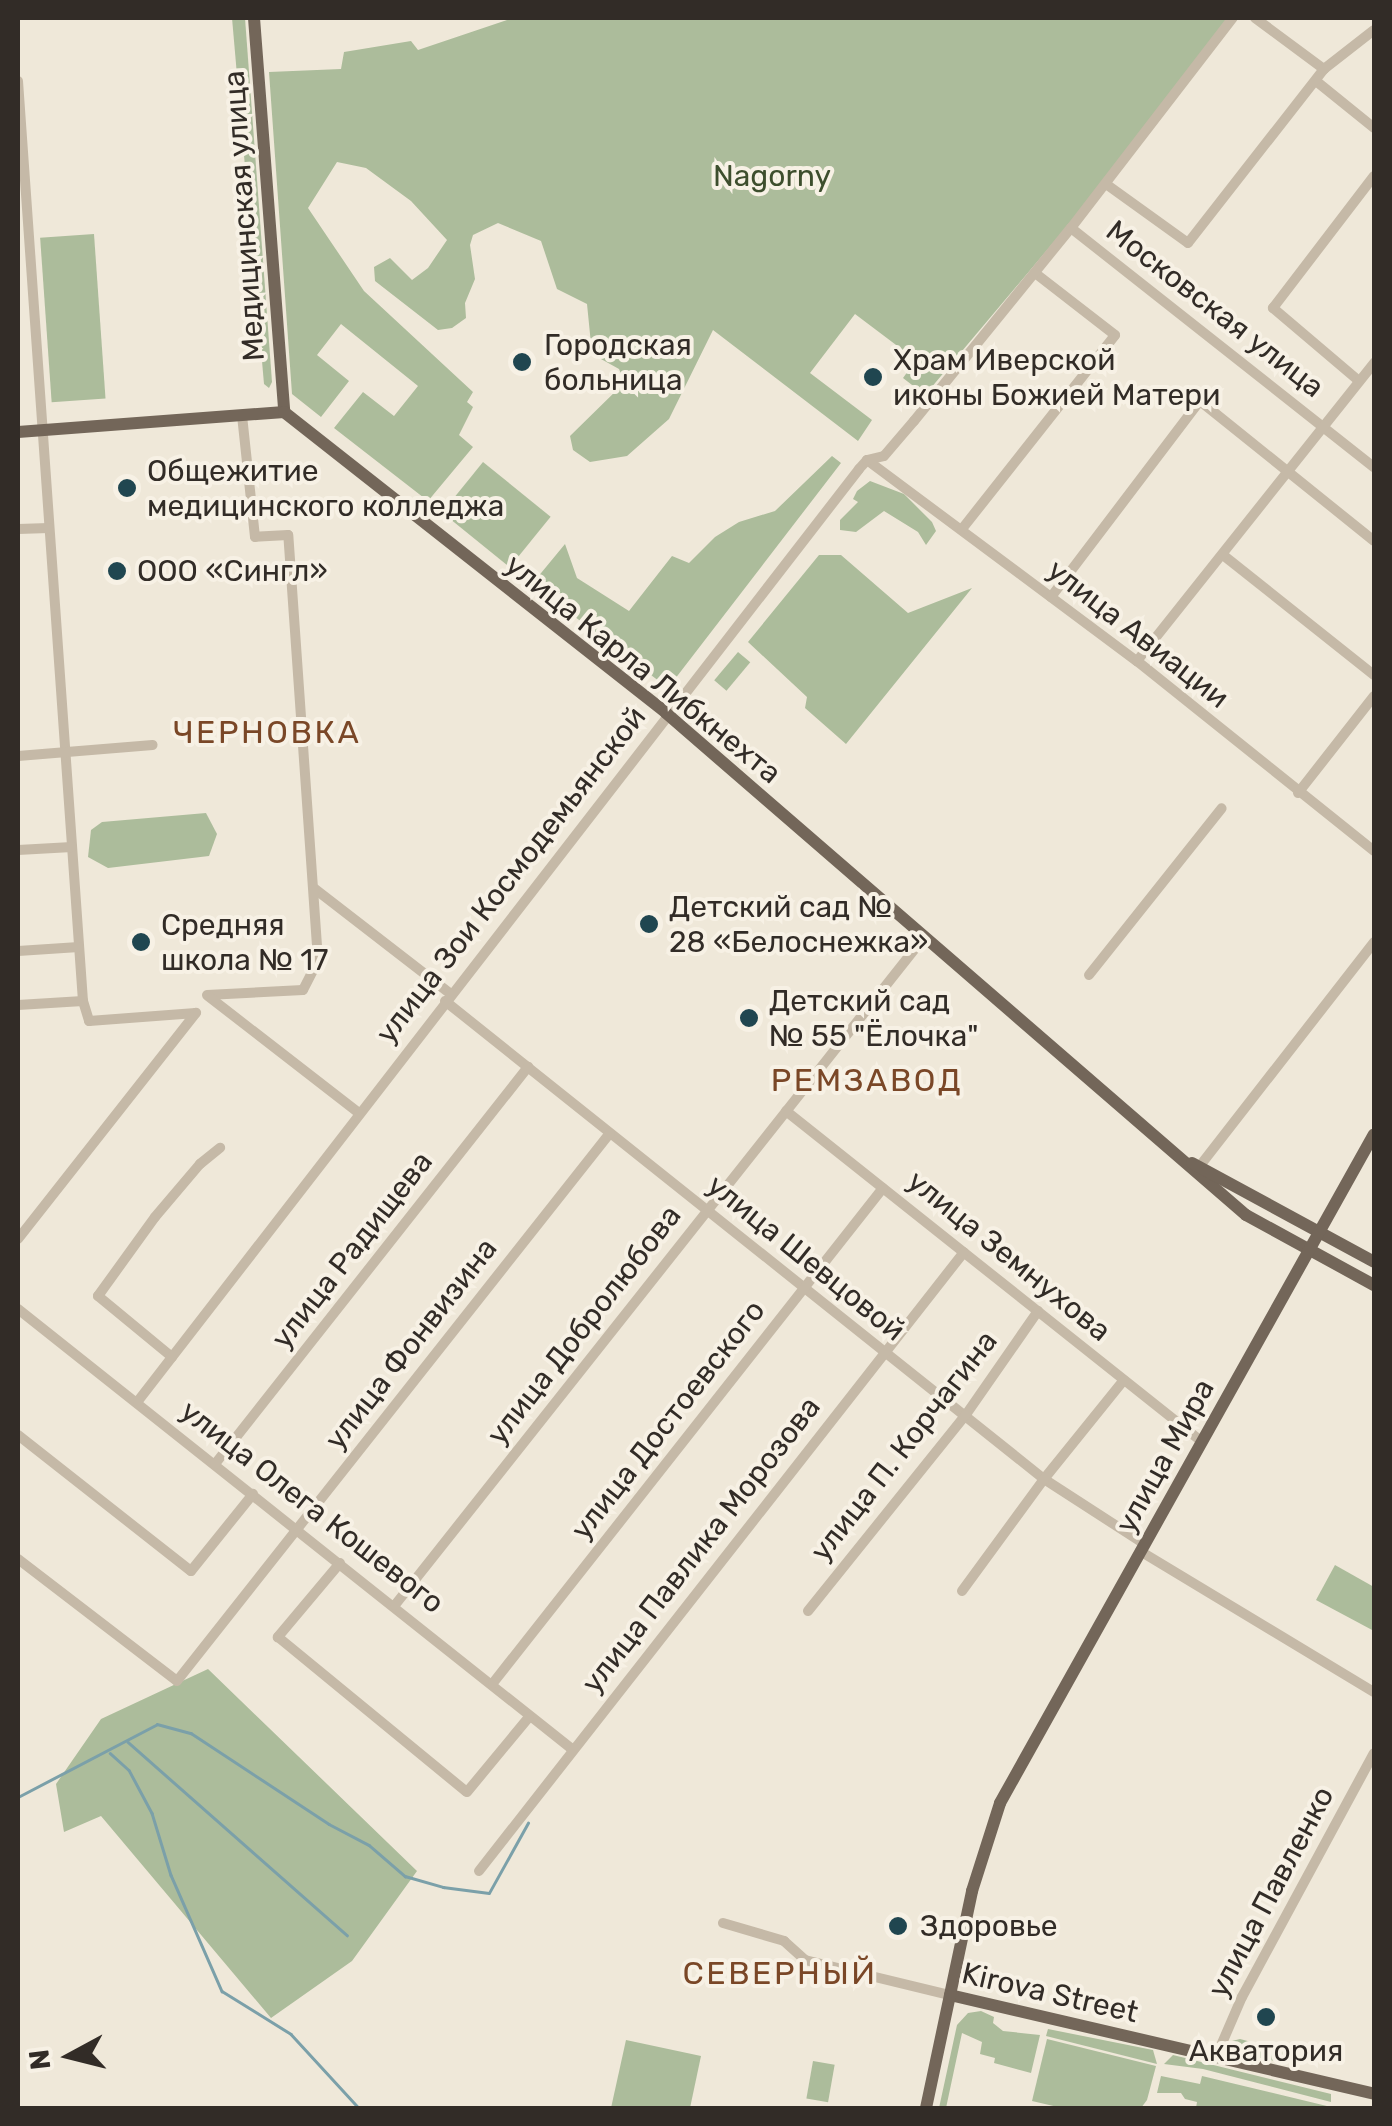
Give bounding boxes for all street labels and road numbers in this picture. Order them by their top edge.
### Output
street label: Медицинская улица [216,70,272,362]
street label: Московская улица [1099,213,1331,405]
street label: улица Карла Либкнехта [498,547,788,791]
street label: улица Авиации [1040,552,1236,716]
street label: улица Зои Космодемьянской [368,700,654,1050]
street label: улица Радищева [264,1144,440,1356]
street label: улица Земнухова [900,1163,1118,1349]
street label: улица Шевцовой [700,1167,912,1349]
street label: улица Добролюбова [479,1198,689,1452]
street label: улица Фонвизина [317,1231,505,1457]
street label: улица Достоевского [563,1293,773,1547]
street label: улица П. Корчагина [803,1324,1005,1568]
street label: улица Мира [1108,1373,1222,1539]
street label: улица Павлика Морозова [574,1390,828,1700]
street label: улица Олега Кошевого [173,1393,451,1621]
street label: улица Павленко [1200,1780,1342,2004]
street label: Kirova Street [958,1955,1142,2031]

